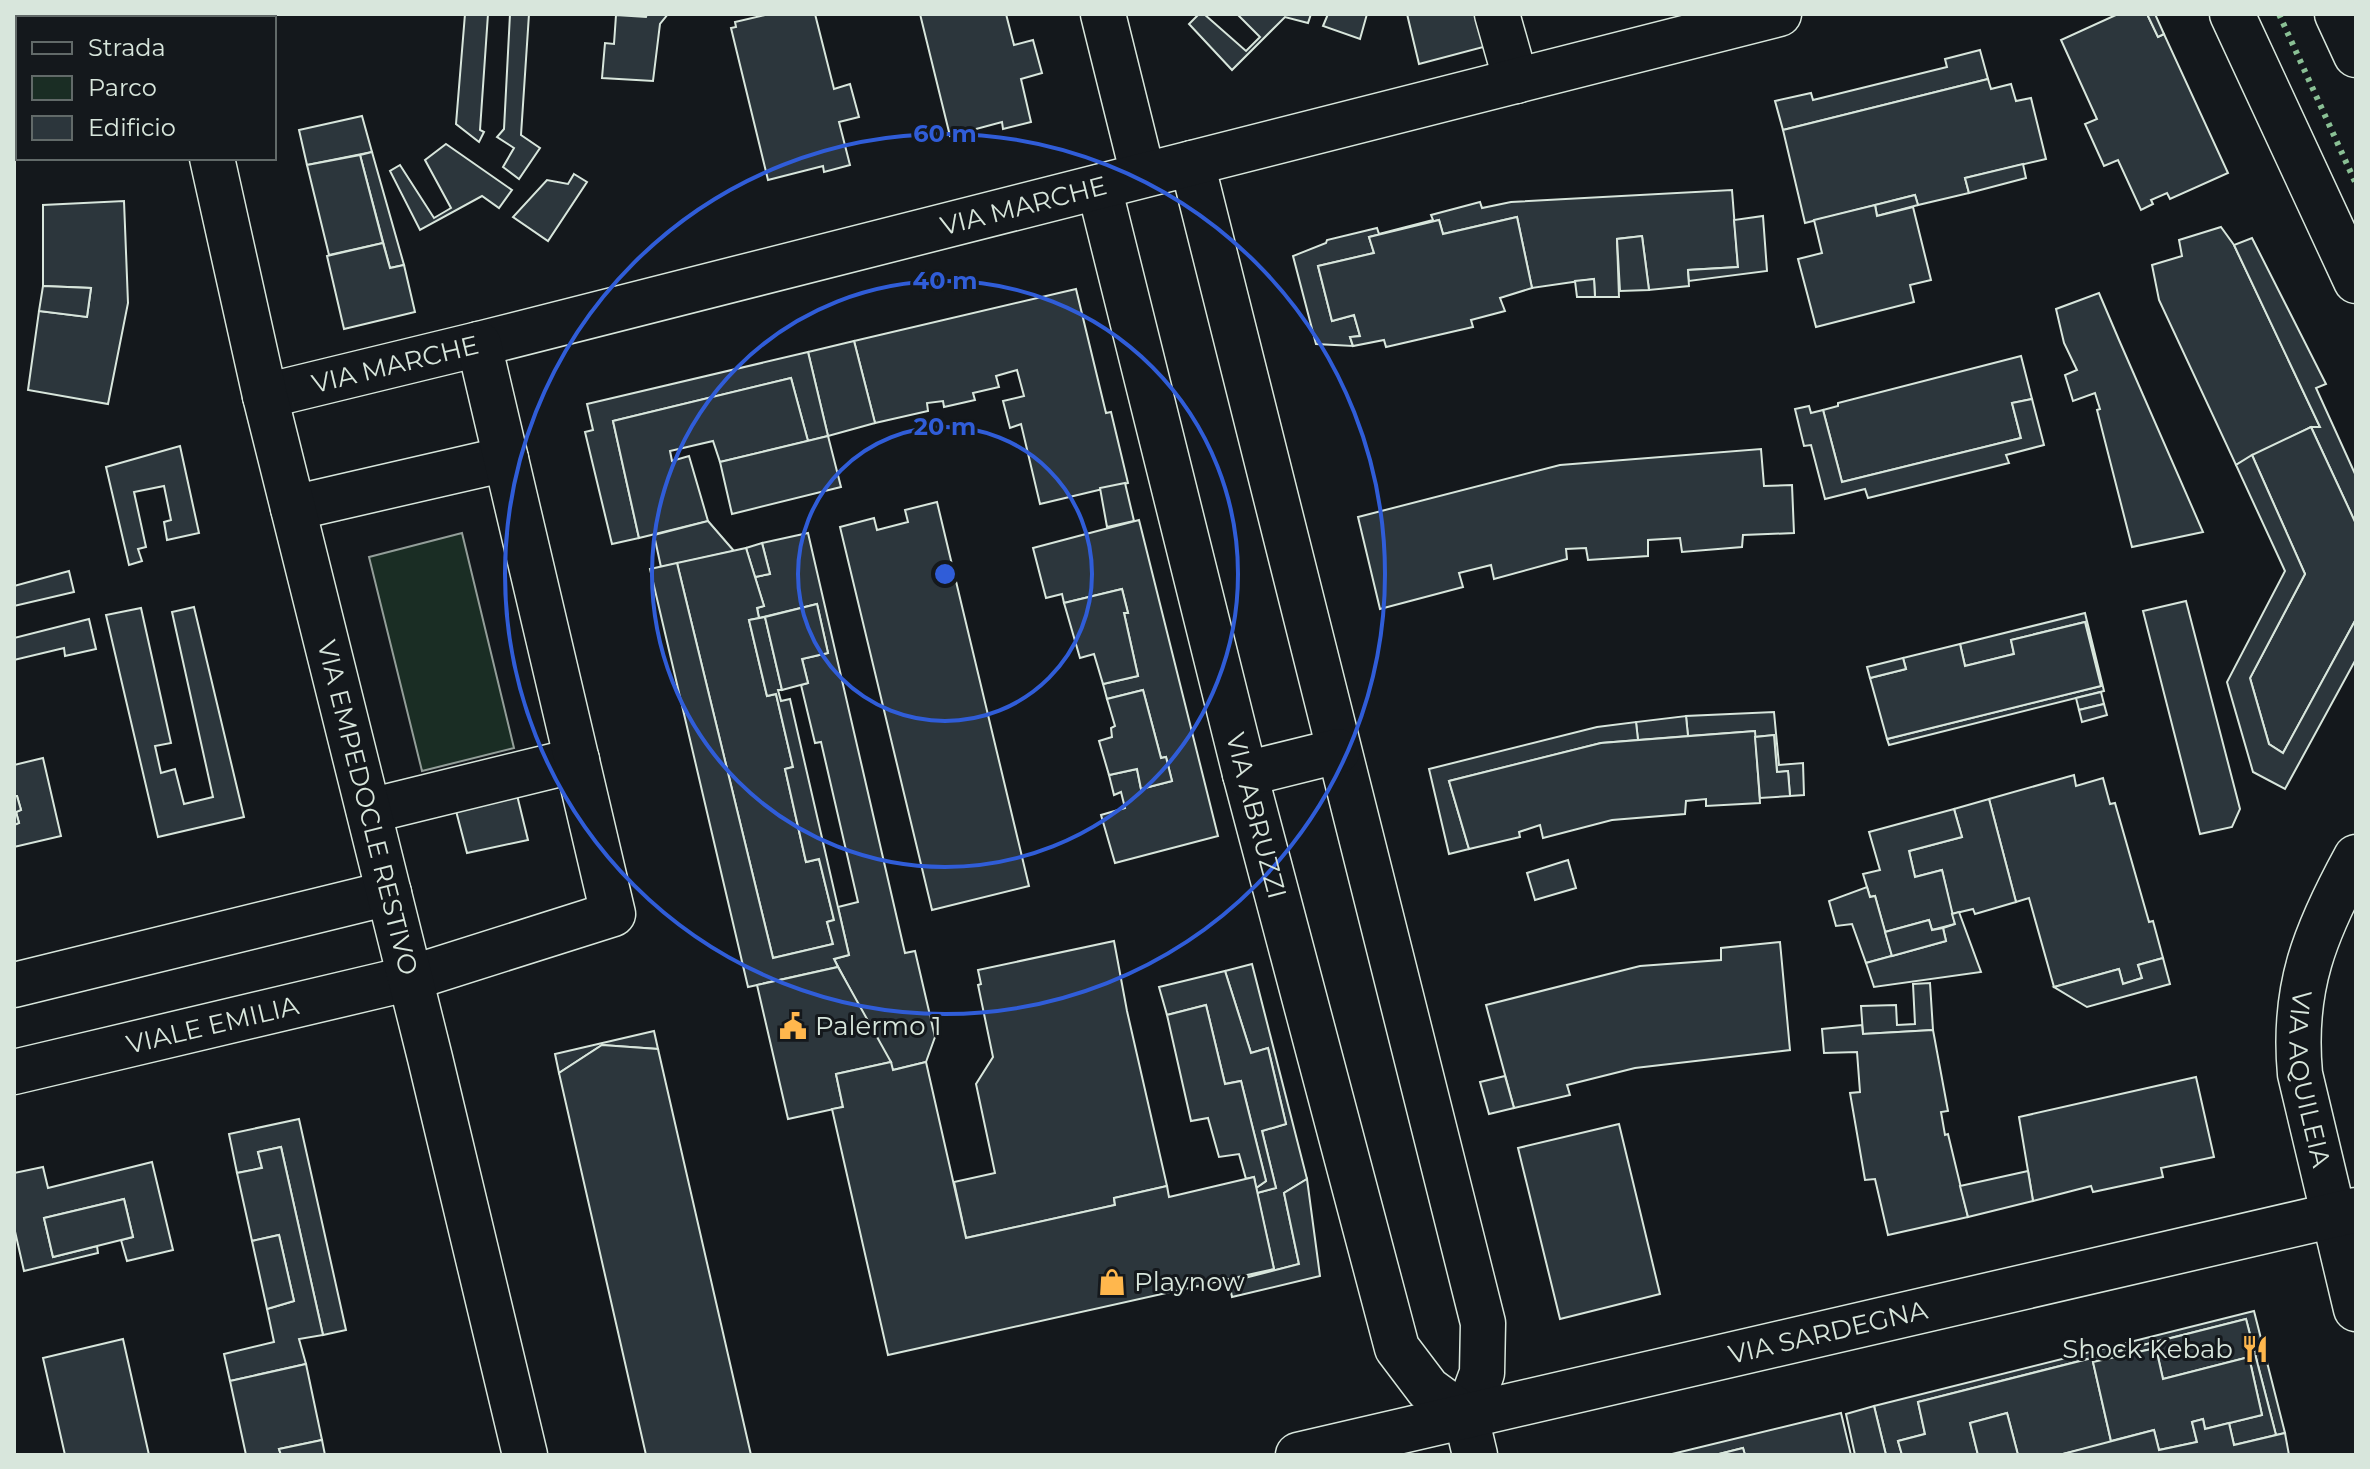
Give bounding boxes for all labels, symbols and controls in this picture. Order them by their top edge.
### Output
legend [16,16,276,160]
text: Strada [88,33,166,62]
text: Parco [88,73,157,102]
text: Edificio [88,113,176,142]
text: 60 m [913,119,977,148]
street label: VIA MARCHE [937,169,1110,242]
text: 40 m [913,266,977,295]
street label: VIA MARCHE [309,329,482,400]
text: 20 m [914,412,976,441]
centre of rings [931,560,959,588]
street label: VIA EMPEDOCLE RESTIVO [310,637,425,978]
street label: VIA ABRUZZI [1219,729,1293,902]
street label: VIA AQUILEIA [2282,988,2338,1171]
street label: VIALE EMILIA [123,989,302,1061]
place label: Palermo 1 [815,1010,942,1042]
public building icon: Palermo 1 [778,1011,808,1041]
place label: Playnow [1134,1266,1245,1298]
shop icon: Playnow [1097,1267,1127,1297]
street label: VIA SARDEGNA [1725,1294,1931,1371]
place label: Shock Kebab [2062,1333,2233,1365]
restaurant icon: Shock Kebab [2240,1334,2270,1364]

